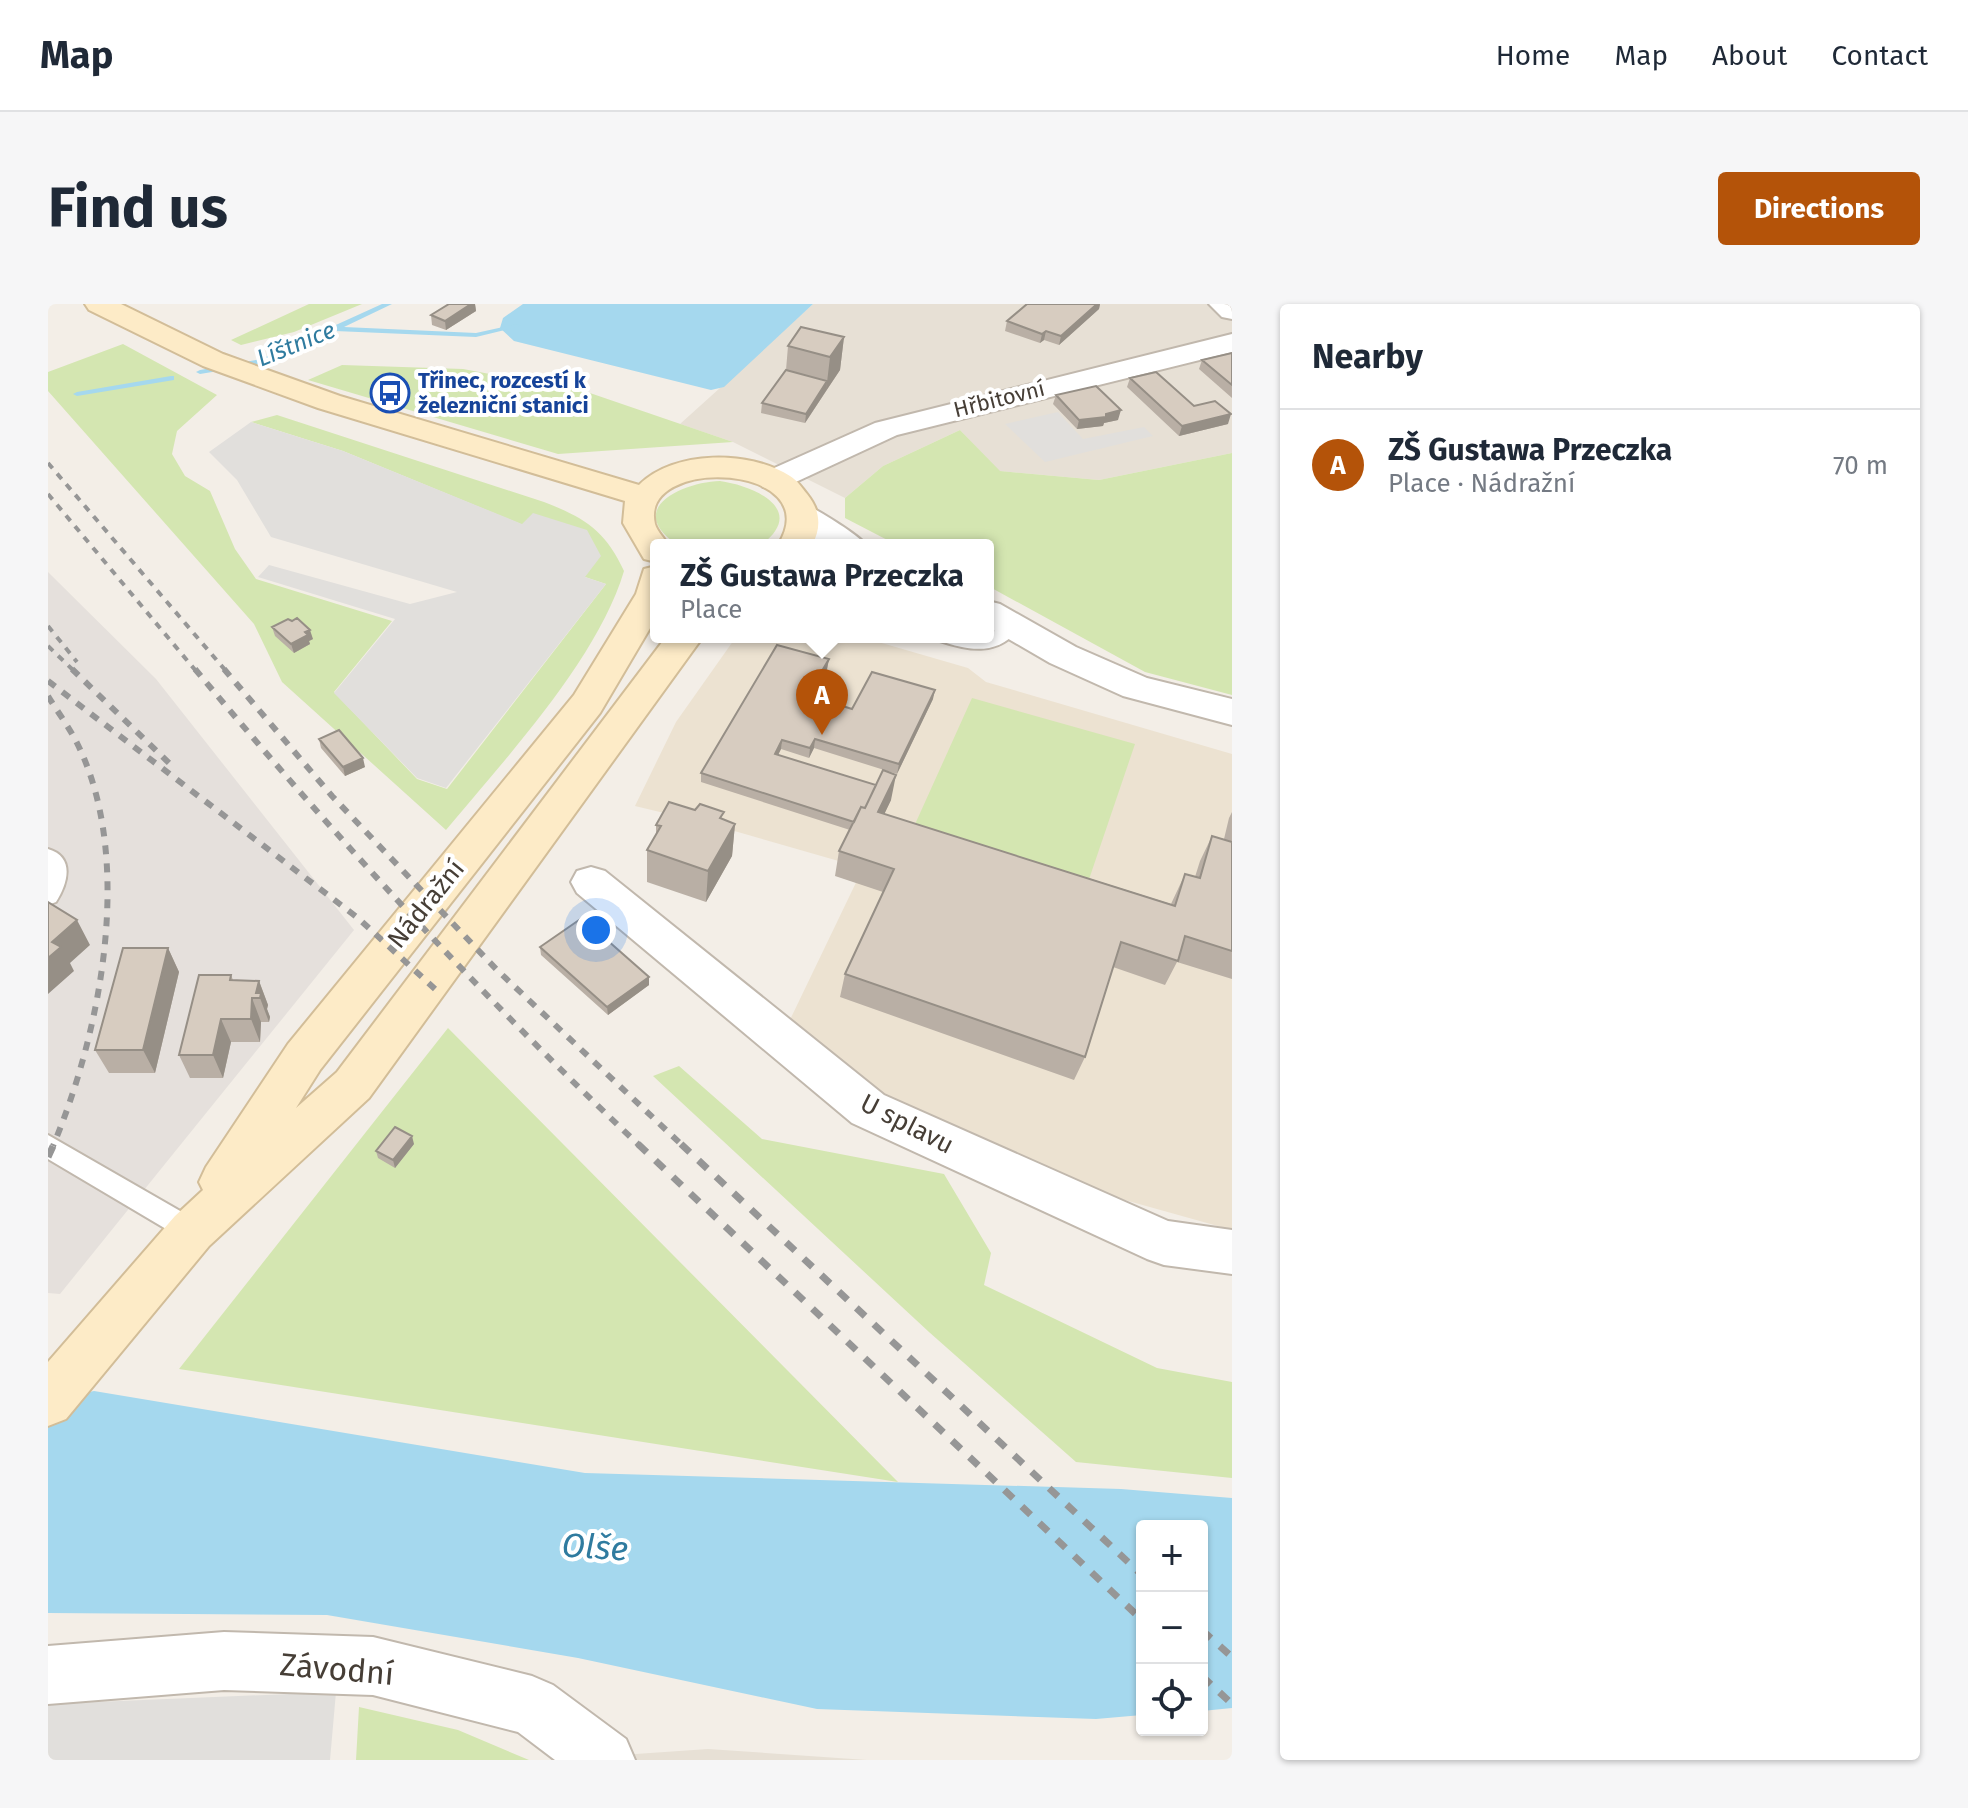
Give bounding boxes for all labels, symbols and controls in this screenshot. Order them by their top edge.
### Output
text: Map [40,32,113,78]
text: Home [1496,39,1570,72]
text: Map [1614,39,1668,72]
text: About [1712,39,1787,72]
text: Contact [1831,39,1928,72]
button: Directions [1718,172,1920,245]
text: Find us [48,175,228,242]
water label: Líštnice [253,316,339,372]
text: Nearby [1312,336,1423,377]
place label: Třinec, rozcestí k železniční stanici [418,367,589,419]
bus stop icon: Třinec, rozcestí k železniční stanici [369,372,411,414]
street label: Hřbitovní [951,375,1047,423]
text: ZŠ Gustawa Przeczka [1388,432,1672,468]
text: A [1330,450,1346,481]
text: 70 m [1833,450,1888,481]
text: Place · Nádražní [1388,468,1575,499]
popup [650,539,994,643]
text: ZŠ Gustawa Przeczka [680,558,964,594]
text: Place [680,594,742,625]
pin: A [796,669,848,735]
street label: Nádražní [381,854,471,954]
your location [576,910,616,950]
street label: U splavu [855,1087,959,1161]
map controls [1136,1520,1208,1736]
button: + [1136,1520,1208,1592]
water label: Olše [560,1524,630,1570]
button: − [1136,1592,1208,1664]
street label: Závodní [278,1645,396,1693]
button: locate [1136,1664,1208,1736]

